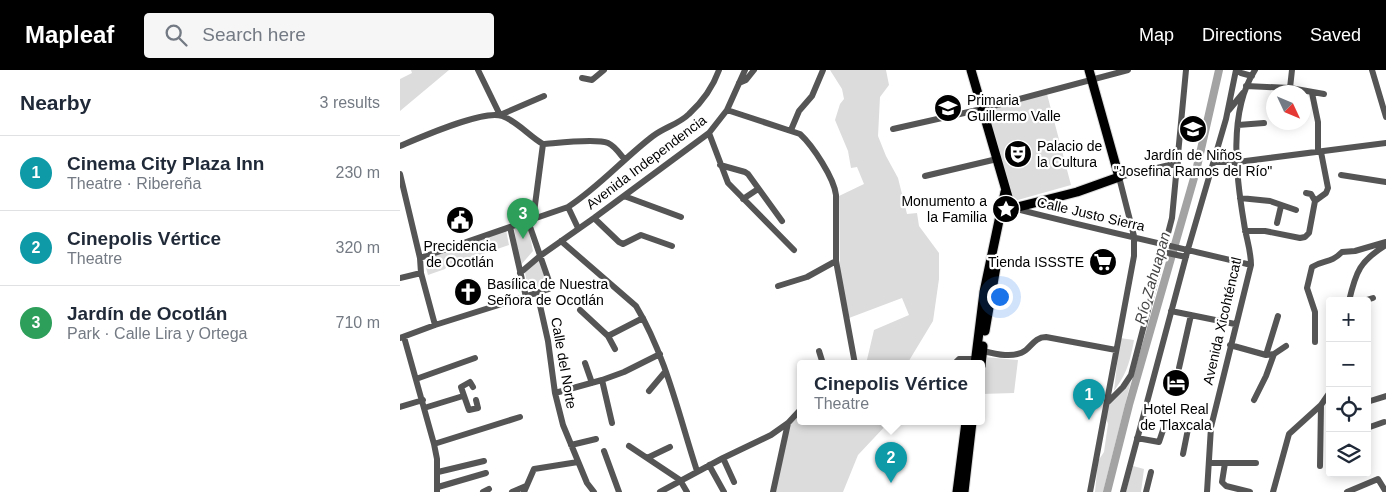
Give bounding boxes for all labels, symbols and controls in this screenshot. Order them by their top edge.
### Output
search box [144,13,494,58]
text: Mapleaf [25,21,114,48]
icon: search [162,21,190,49]
text: Search here [202,24,306,45]
text: Map [1139,25,1174,45]
text: Directions [1202,25,1282,45]
text: Saved [1310,25,1361,45]
north arrow [1266,85,1311,130]
text: Nearby [20,91,91,114]
place label: Primaria Guillermo Valle [967,92,1061,124]
school or university icon: Primaria Guillermo Valle [933,93,963,123]
text: 3 results [320,94,380,111]
street label: Avenida Independencia [583,112,709,212]
school or university icon: Jardín de Niños "Josefina Ramos del Río" [1178,114,1208,144]
place label: Palacio de la Cultura [1037,138,1103,170]
theatre icon: Palacio de la Cultura [1003,139,1033,169]
place label: Jardín de Niños "Josefina Ramos del Río" [1114,147,1272,179]
text: Cinema City Plaza Inn [67,153,264,174]
text: 1 [32,164,40,181]
text: 230 m [336,164,380,181]
text: Theatre · Ribereña [67,175,201,192]
place label: Monumento a la Familia [901,193,987,225]
place icon: Monumento a la Familia [991,194,1021,224]
street label: Calle Justo Sierra [1035,194,1147,234]
pin: 3 [507,198,539,239]
public building icon: Precidencia de Ocotlán [445,205,475,235]
text: Cinepolis Vértice [67,228,221,249]
water label: Río Zahuapan [1131,230,1173,326]
place label: Precidencia de Ocotlán [423,238,497,270]
text: 2 [32,239,40,256]
text: 320 m [336,239,380,256]
supermarket icon: Tienda ISSSTE [1088,247,1118,277]
text: Theatre [67,250,122,267]
place label: Tienda ISSSTE [988,254,1084,270]
street label: Avenida Xicohténcatl [1200,256,1244,386]
place label: Basílica de Nuestra Señora de Ocotlán [487,276,609,308]
church icon: Basílica de Nuestra Señora de Ocotlán [453,277,483,307]
your location [987,284,1013,310]
map controls [1326,297,1371,477]
button: + [1326,297,1371,342]
text: Jardín de Ocotlán [67,303,227,324]
text: 3 [32,314,40,331]
text: 710 m [336,314,380,331]
street label: Calle del Norte [548,316,580,410]
text: Park · Calle Lira y Ortega [67,325,248,342]
button: − [1326,342,1371,387]
popup [797,360,985,425]
hotel icon: Hotel Real de Tlaxcala [1161,368,1191,398]
text: Cinepolis Vértice [814,373,968,394]
pin: 1 [1073,379,1105,420]
button: locate [1326,387,1371,432]
text: Theatre [814,395,869,412]
place label: Hotel Real de Tlaxcala [1140,401,1212,433]
button: layers [1326,432,1371,477]
pin: 2 [875,442,907,483]

